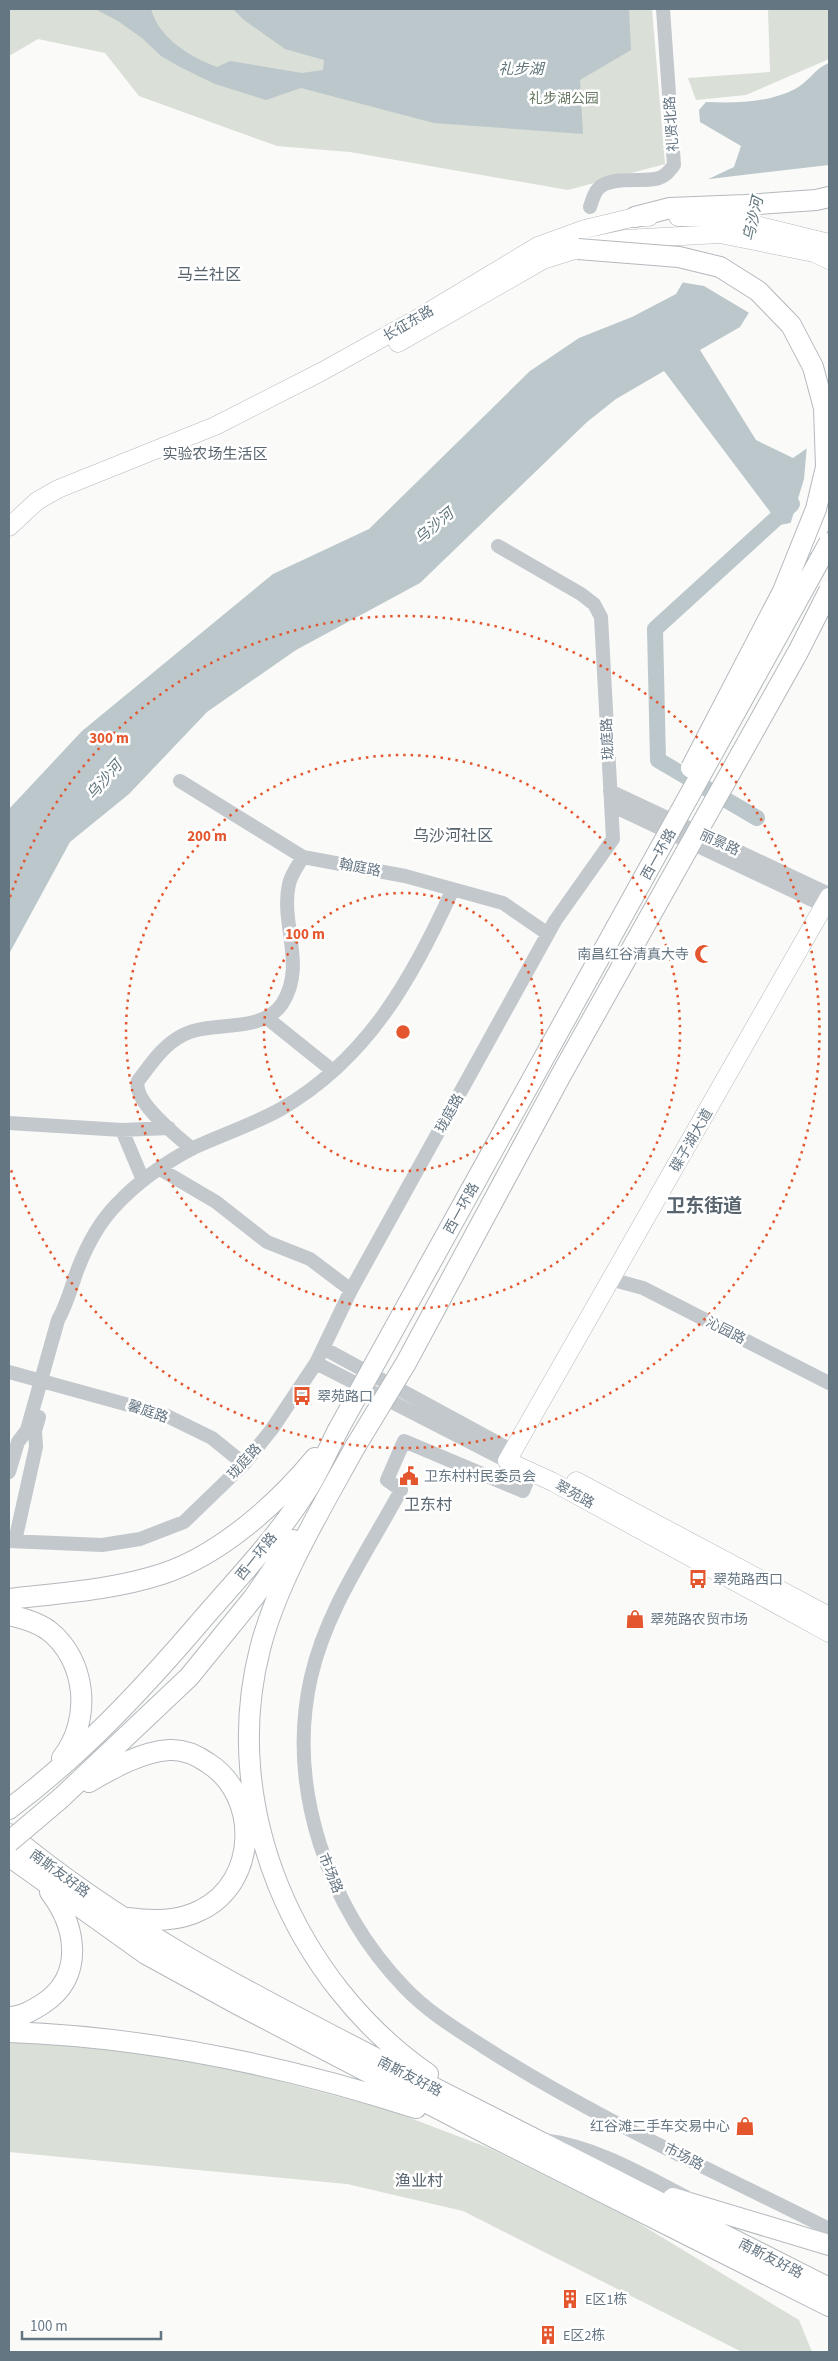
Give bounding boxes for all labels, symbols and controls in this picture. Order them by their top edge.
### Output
water label: 礼步湖 [498,59,545,80]
park label: 礼步湖公园 [529,89,599,109]
street label: 礼贤北路 [660,95,684,153]
water label: 乌沙河 [738,192,769,243]
district label: 马兰社区 [177,264,241,286]
street label: 长征东路 [379,301,438,347]
district label: 实验农场生活区 [162,444,268,465]
water label: 乌沙河 [410,502,461,549]
street label: 珑庭路 [597,717,619,760]
text: 300 m [89,728,129,749]
water label: 乌沙河 [82,754,129,804]
district label: 乌沙河社区 [413,825,493,847]
street label: 西一环路 [637,825,681,884]
street label: 丽景路 [696,825,743,861]
text: 200 m [187,826,227,847]
street label: 翰庭路 [337,854,382,882]
text: 100 m [285,924,325,945]
mosque icon: 南昌红谷清真大寺 [693,943,715,965]
place label: 南昌红谷清真大寺 [577,945,689,965]
centre of rings [394,1023,412,1041]
street label: 珑庭路 [431,1090,469,1137]
street label: 碟子湖大道 [666,1105,718,1176]
street label: 西一环路 [440,1179,484,1238]
district label: 卫东街道 [666,1193,742,1220]
street label: 沁园路 [702,1312,749,1349]
bus stop icon: 翠苑路口 [291,1385,313,1407]
place label: 翠苑路口 [317,1387,373,1407]
street label: 馨庭路 [125,1396,171,1428]
street label: 珑庭路 [223,1439,266,1484]
public building icon: 卫东村村民委员会 [398,1465,420,1487]
place label: 卫东村村民委员会 [424,1467,536,1487]
street label: 翠苑路 [551,1476,598,1514]
district label: 卫东村 [404,1494,452,1516]
street label: 西一环路 [231,1529,282,1585]
bus stop icon: 翠苑路西口 [687,1568,709,1590]
place label: 翠苑路西口 [713,1570,783,1590]
shop icon: 翠苑路农贸市场 [624,1608,646,1630]
place label: 翠苑路农贸市场 [650,1610,748,1630]
street label: 南斯友好路 [25,1845,94,1902]
street label: 市场路 [313,1850,347,1897]
street label: 南斯友好路 [374,2052,445,2102]
shop icon: 红谷滩二手车交易中心 [734,2115,756,2137]
place label: 红谷滩二手车交易中心 [590,2117,730,2137]
street label: 市场路 [660,2138,707,2175]
district label: 渔业村 [395,2170,443,2192]
street label: 南斯友好路 [735,2234,806,2284]
building icon: E区1栋 [559,2288,581,2310]
place label: E区1栋 [585,2290,627,2310]
scale bar [22,2308,161,2340]
text: 100 m [30,2316,68,2337]
building icon: E区2栋 [537,2324,559,2346]
place label: E区2栋 [563,2326,605,2346]

